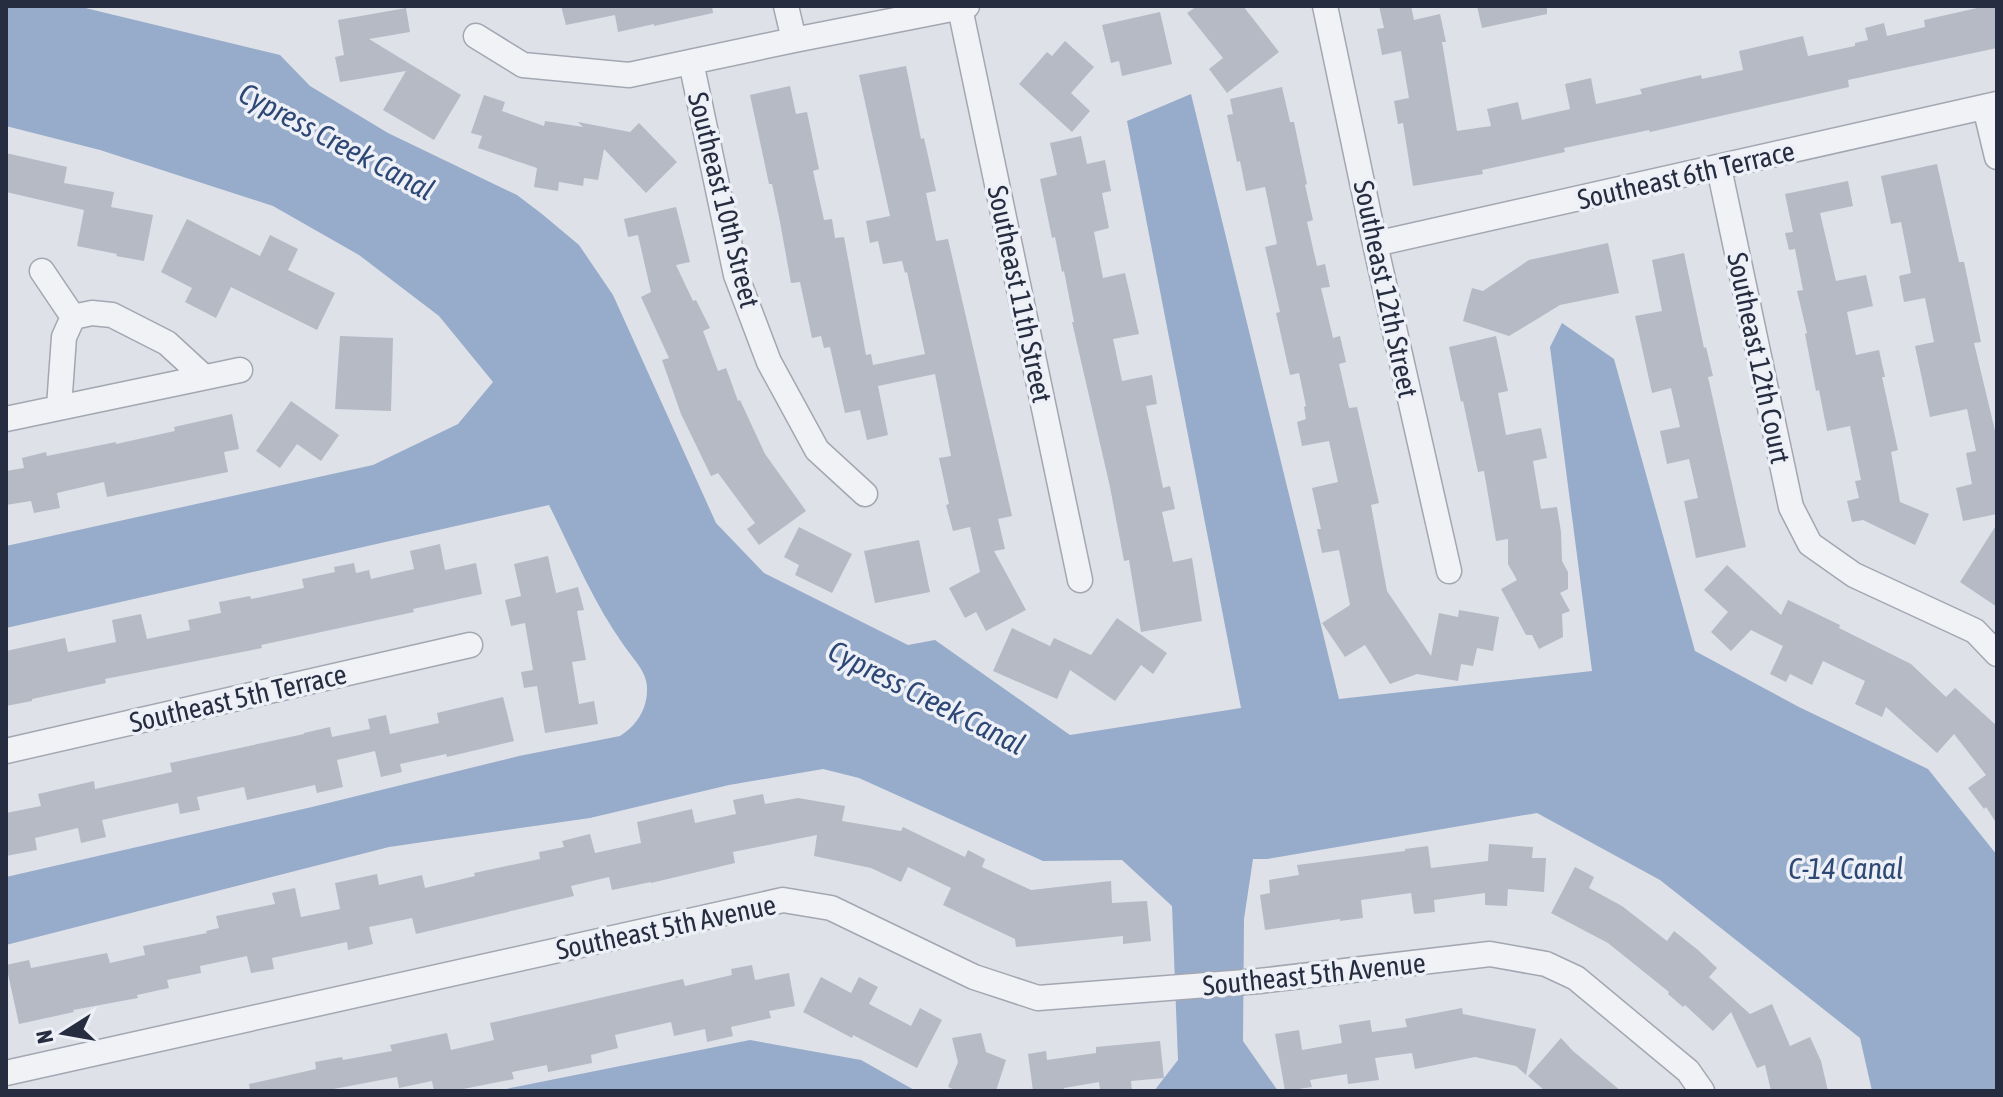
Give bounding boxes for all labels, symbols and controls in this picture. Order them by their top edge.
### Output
water label: Cypress Creek Canal [234,75,440,207]
street label: Southeast 10th Street [682,89,766,311]
street label: Southeast 6th Terrace [1574,134,1798,216]
street label: Southeast 12th Street [1347,178,1425,400]
street label: Southeast 11th Street [981,183,1059,405]
street label: Southeast 12th Court [1721,250,1797,466]
water label: Cypress Creek Canal [823,633,1031,761]
street label: Southeast 5th Terrace [126,657,350,739]
water label: C-14 Canal [1788,851,1904,885]
street label: Southeast 5th Avenue [553,888,779,966]
street label: Southeast 5th Avenue [1201,946,1427,1002]
north arrow [24,993,104,1073]
text: N [30,1028,58,1046]

